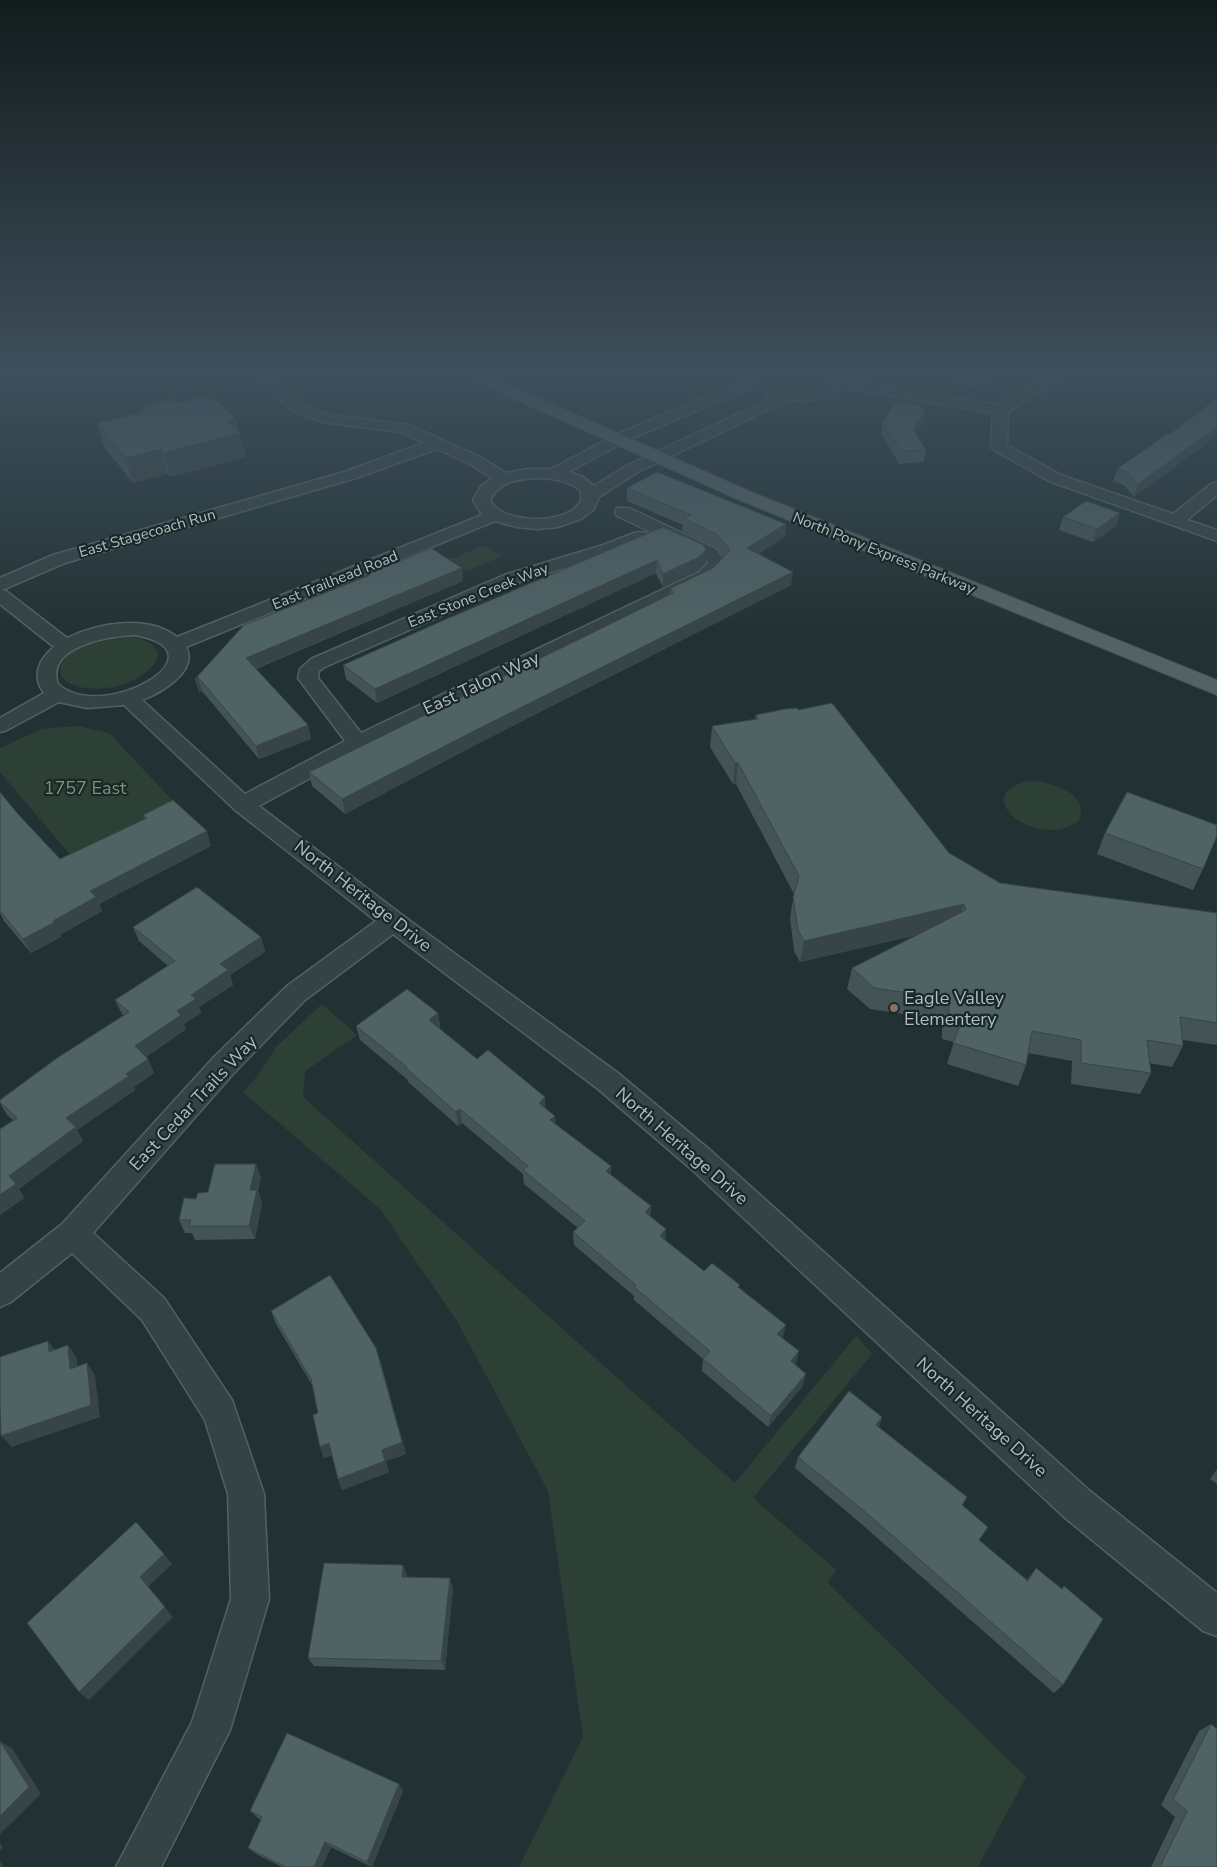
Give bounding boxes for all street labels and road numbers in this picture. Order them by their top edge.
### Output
street label: East Stagecoach Run [76,504,218,562]
street label: North Pony Express Parkway [790,507,978,599]
street label: East Trailhead Road [269,546,401,614]
street label: East Stone Creek Way [405,558,551,632]
street label: East Talon Way [419,645,544,720]
street label: North Heritage Drive [289,835,437,957]
street label: East Cedar Trails Way [124,1030,263,1176]
street label: North Heritage Drive [611,1082,753,1210]
street label: North Heritage Drive [911,1352,1053,1482]

